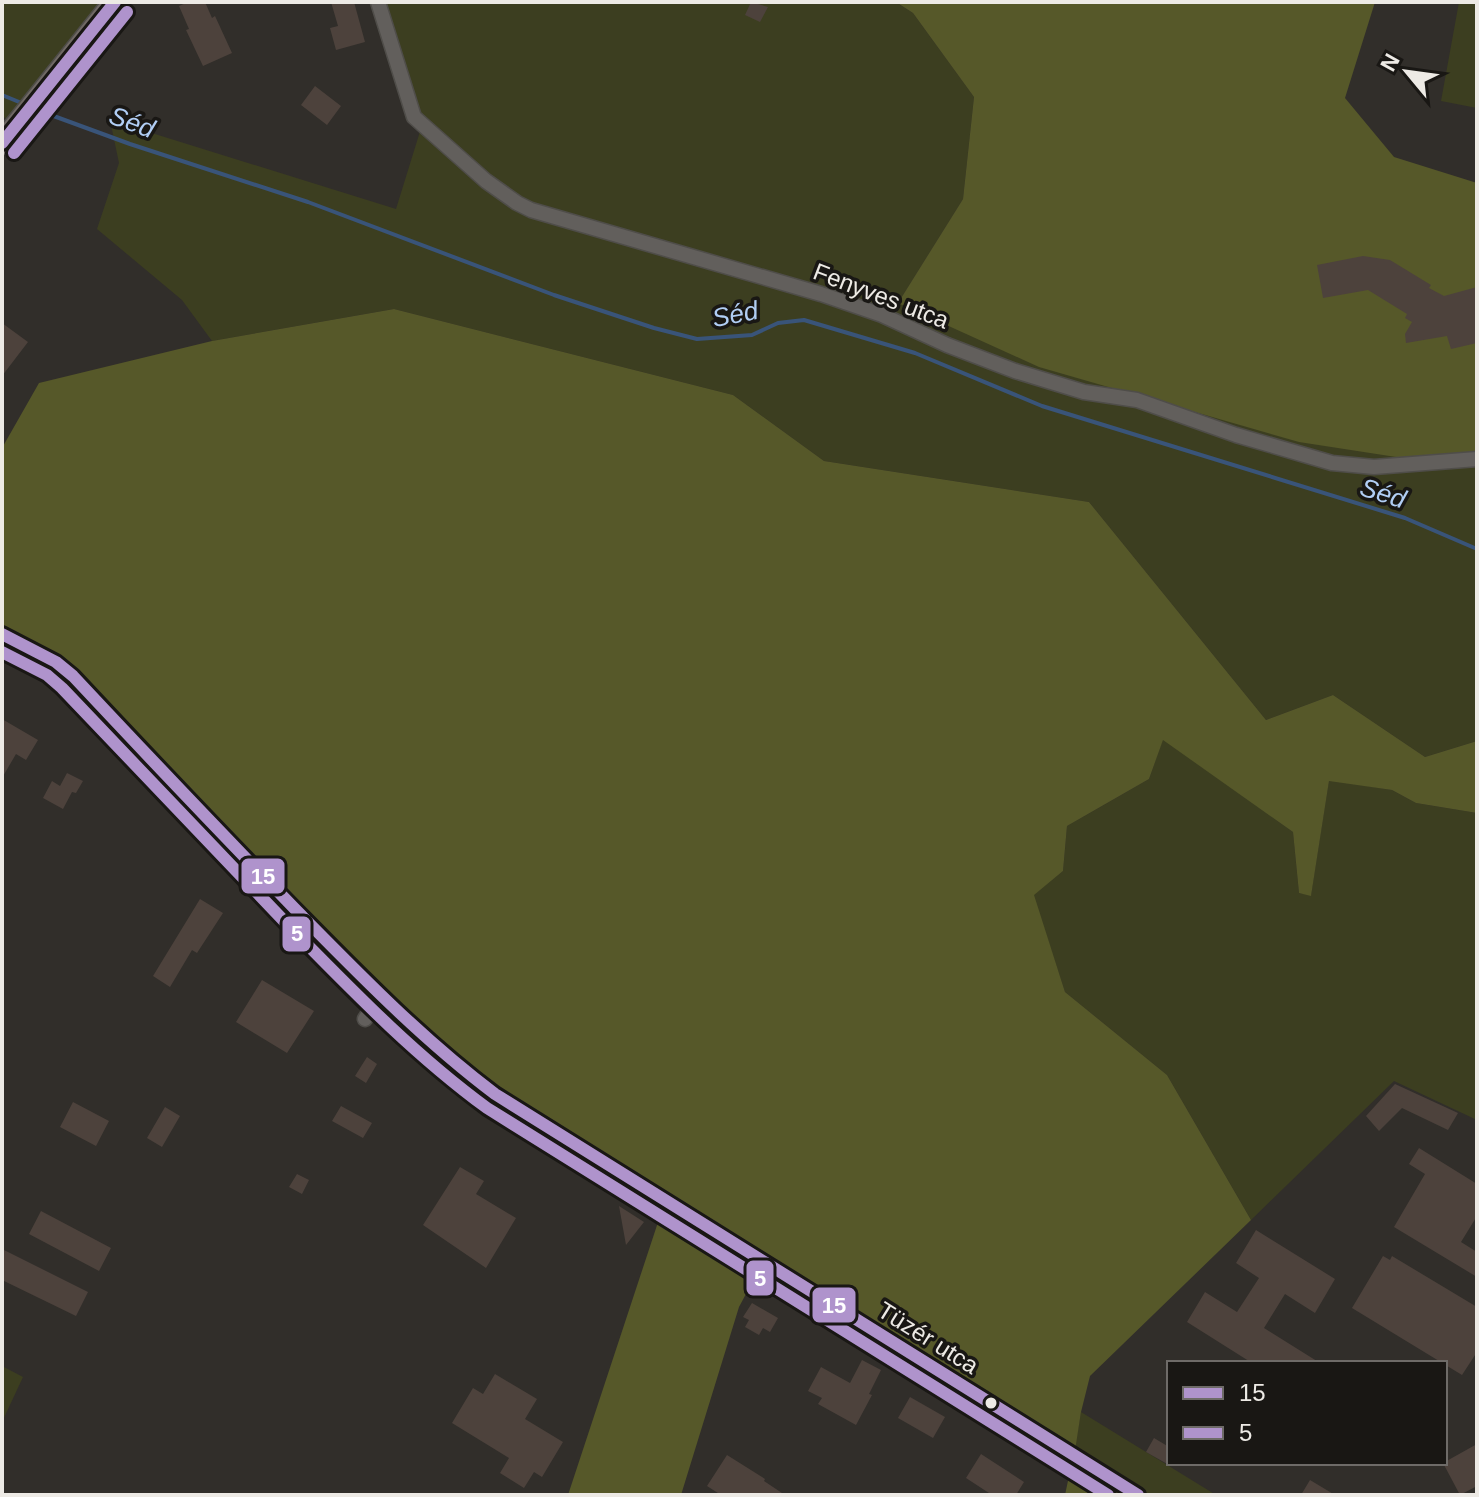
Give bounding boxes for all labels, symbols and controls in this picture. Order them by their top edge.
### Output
north arrow [1367,32,1447,112]
text: N [1375,50,1405,76]
water label: Séd [105,100,160,145]
street label: Fenyves utca [810,257,953,334]
water label: Séd [709,295,762,333]
water label: Séd [1356,472,1411,515]
line badge: 15 [240,857,286,895]
text: 15 [251,864,275,889]
line badge: 5 [281,915,312,953]
text: 5 [291,921,303,946]
line badge: 5 [745,1259,775,1297]
text: 5 [754,1266,766,1291]
line badge: 15 [811,1286,857,1324]
text: 15 [822,1293,846,1318]
street label: Tüzér utca [873,1296,984,1379]
legend [1167,1361,1447,1465]
text: 15 [1239,1379,1266,1406]
unlabelled marker [983,1395,999,1411]
text: 5 [1239,1419,1252,1446]

